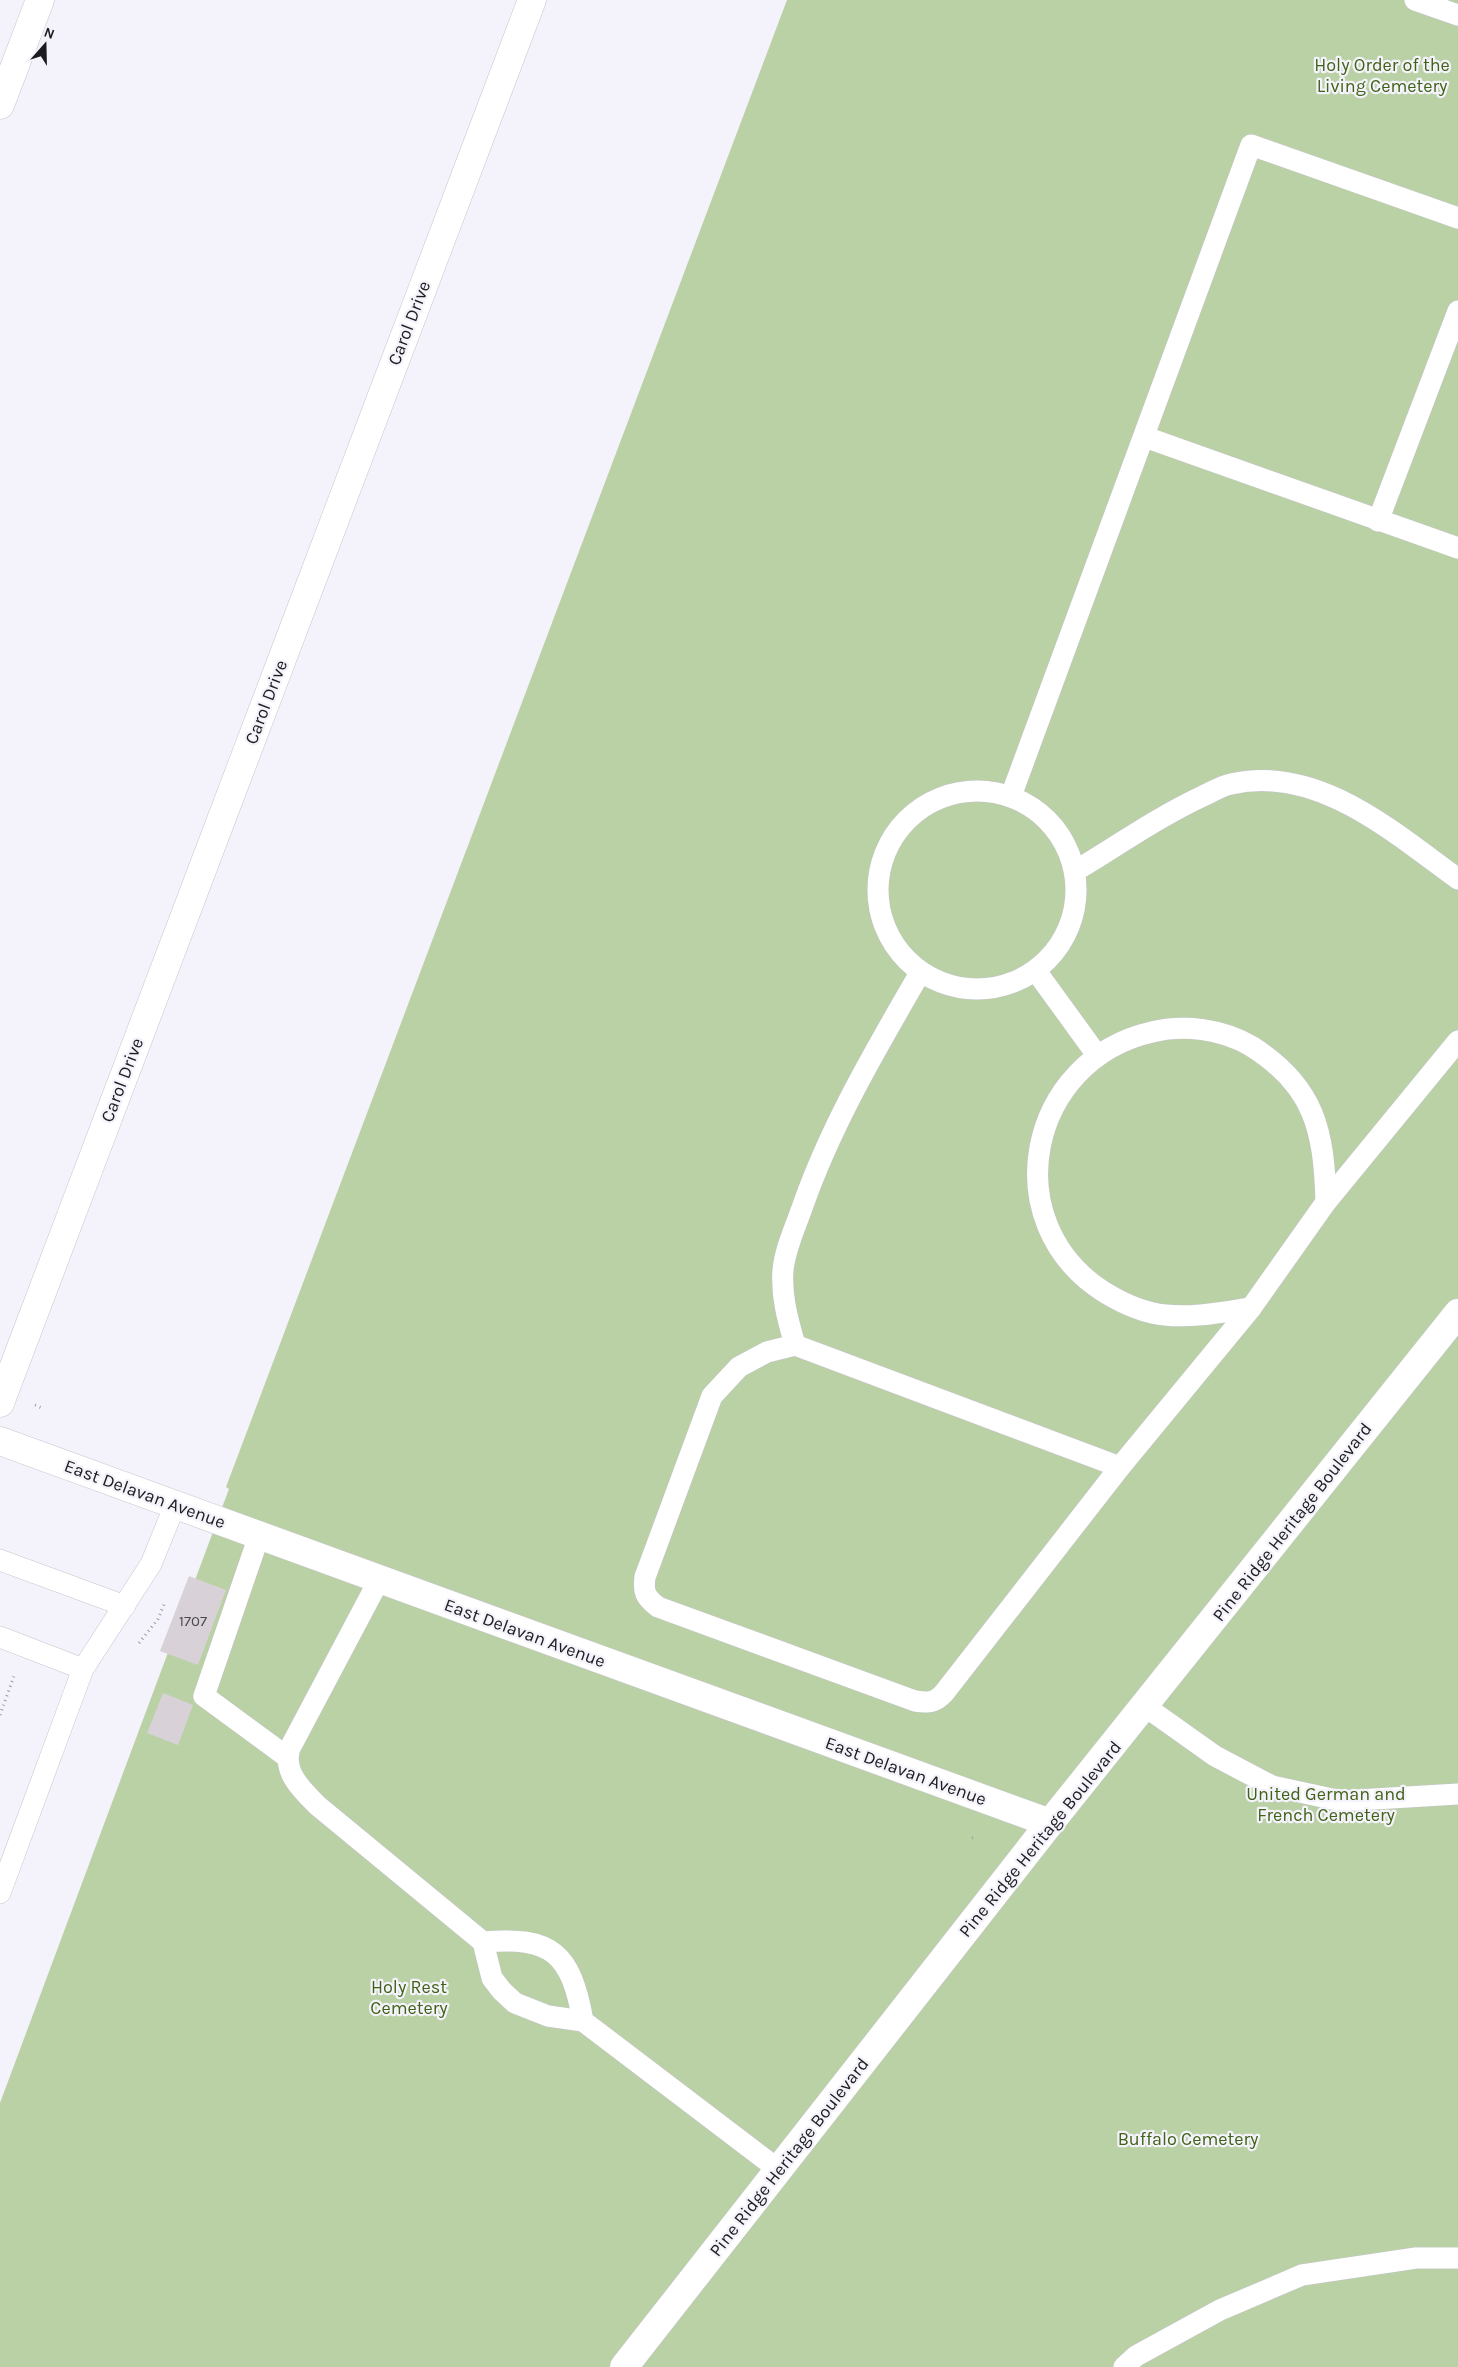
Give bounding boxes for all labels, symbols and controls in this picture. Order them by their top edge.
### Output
north arrow [20,20,70,70]
text: N [42,24,57,43]
park label: Holy Order of the Living Cemetery [1314,54,1450,97]
street label: Carol Drive [383,278,435,368]
street label: Carol Drive [240,657,292,747]
street label: Carol Drive [96,1035,148,1125]
street label: Pine Ridge Heritage Boulevard [1208,1418,1376,1626]
street label: East Delavan Avenue [61,1455,229,1533]
street label: East Delavan Avenue [441,1594,609,1672]
house number: 1707 [179,1612,207,1630]
street label: East Delavan Avenue [822,1732,990,1810]
street label: Pine Ridge Heritage Boulevard [954,1736,1126,1942]
park label: United German and French Cemetery [1246,1783,1406,1826]
park label: Holy Rest Cemetery [370,1976,448,2019]
street label: Pine Ridge Heritage Boulevard [705,2053,873,2261]
park label: Buffalo Cemetery [1118,2128,1259,2150]

